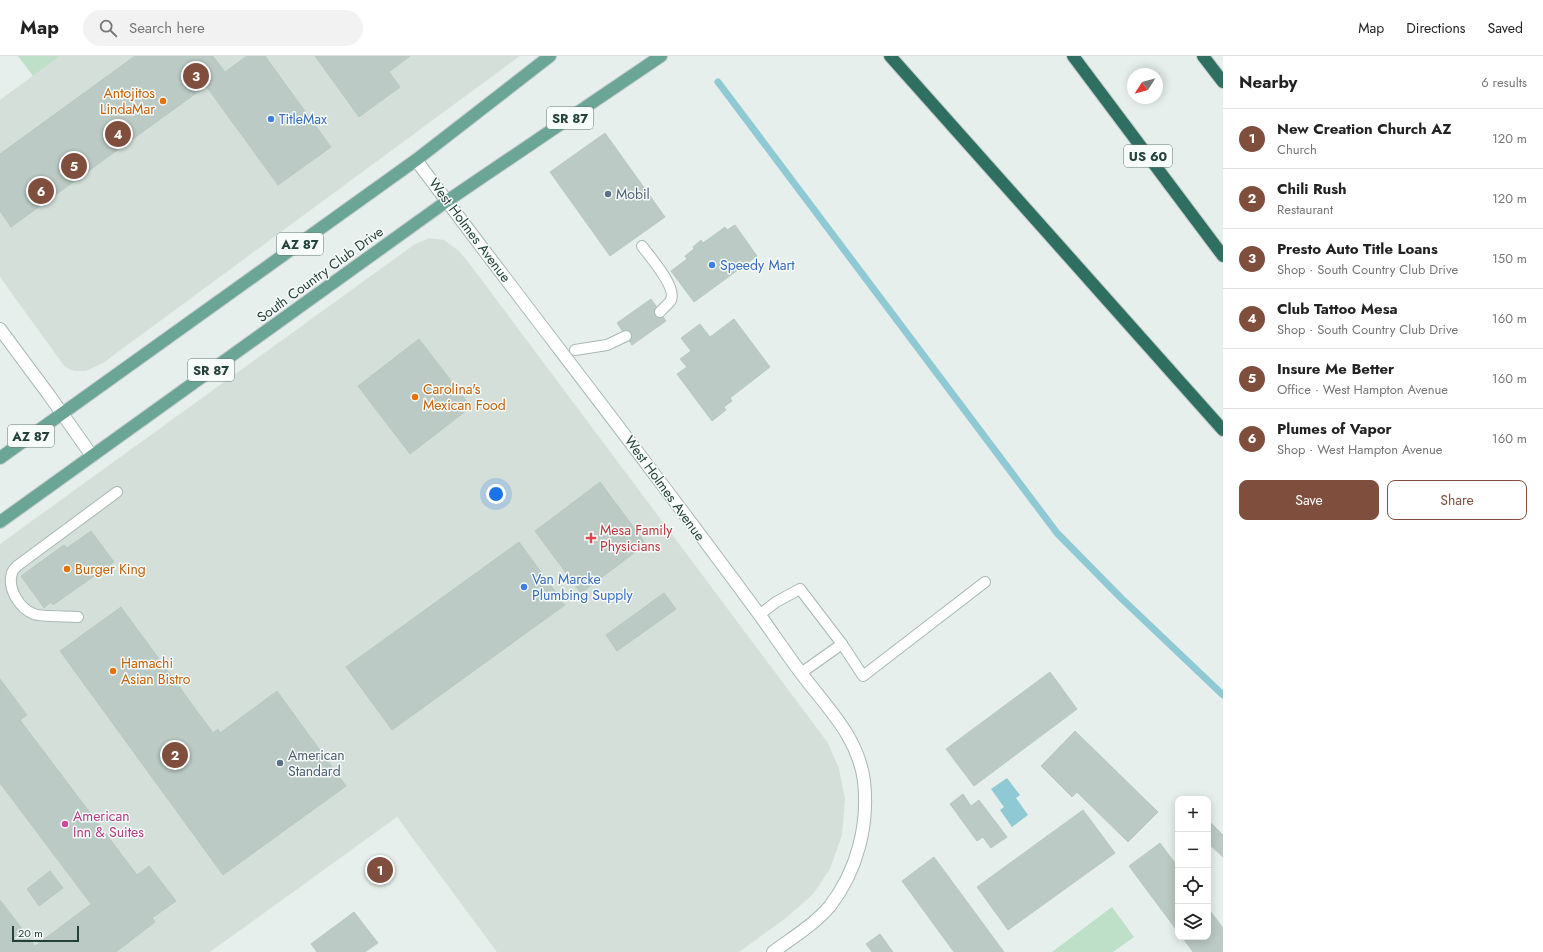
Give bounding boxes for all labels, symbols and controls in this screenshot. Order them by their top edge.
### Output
search box [83,10,363,46]
text: Map [20,14,59,41]
icon: search [97,17,119,39]
text: Search here [129,17,205,39]
text: Map [1358,18,1384,38]
text: Directions [1406,18,1466,38]
text: Saved [1488,18,1523,38]
pin: 3 [183,61,209,91]
north arrow [1127,68,1163,104]
text: Nearby [1239,70,1297,94]
text: 6 results [1481,73,1527,92]
place label: Antojitos LindaMar [100,83,155,119]
marker: Antojitos LindaMar [158,96,168,106]
road number: SR 87 [547,107,593,129]
place label: TitleMax [279,109,327,129]
marker: TitleMax [266,114,276,124]
text: New Creation Church AZ [1277,118,1452,140]
pin: 4 [105,119,131,149]
text: 1 [1249,129,1255,148]
text: 120 m [1492,129,1527,148]
text: Church [1277,140,1317,159]
road number: US 60 [1124,145,1172,167]
pin: 5 [61,151,87,181]
street label: West Holmes Avenue [424,174,516,286]
pin: 6 [28,176,54,206]
text: Chili Rush [1277,178,1347,200]
place label: Mobil [616,184,650,204]
marker: Mobil [603,189,613,199]
text: 2 [1248,189,1256,208]
text: 120 m [1492,189,1527,208]
text: Restaurant [1277,200,1333,219]
street label: South Country Club Drive [253,221,387,327]
road number: AZ 87 [277,233,323,255]
text: Presto Auto Title Loans [1277,238,1438,260]
text: 3 [1248,249,1256,268]
text: 150 m [1492,249,1527,268]
place label: Speedy Mart [720,255,795,275]
marker: Speedy Mart [707,260,717,270]
text: Shop · South Country Club Drive [1277,260,1458,279]
text: Club Tattoo Mesa [1277,298,1398,320]
text: 4 [1247,309,1257,328]
text: 160 m [1492,309,1527,328]
text: Shop · South Country Club Drive [1277,320,1458,339]
text: Insure Me Better [1277,358,1394,380]
road number: SR 87 [188,359,234,381]
text: 5 [1248,369,1256,388]
text: 160 m [1492,369,1527,388]
place label: Carolina's Mexican Food [423,379,506,415]
text: Office · West Hampton Avenue [1277,380,1448,399]
marker: Carolina's Mexican Food [410,392,420,402]
text: Plumes of Vapor [1277,418,1392,440]
road number: AZ 87 [8,425,54,447]
text: 6 [1248,429,1256,448]
text: 160 m [1492,429,1527,448]
street label: West Holmes Avenue [620,431,710,545]
text: Shop · West Hampton Avenue [1277,440,1442,459]
button: Save [1239,480,1379,520]
button: Share [1387,480,1527,520]
your location [486,484,506,504]
place label: Mesa Family Physicians [600,520,673,556]
marker: Mesa Family Physicians [585,532,597,544]
place label: Burger King [75,559,146,579]
marker: Burger King [62,564,72,574]
place label: Van Marcke Plumbing Supply [532,569,634,605]
marker: Van Marcke Plumbing Supply [519,582,529,592]
place label: Hamachi Asian Bistro [121,653,191,689]
marker: Hamachi Asian Bistro [108,666,118,676]
pin: 2 [162,740,188,770]
place label: American Standard [288,745,345,781]
marker: American Standard [275,758,285,768]
map controls [1175,796,1211,940]
button: + [1175,796,1211,832]
place label: American Inn & Suites [73,806,144,842]
marker: American Inn & Suites [60,819,70,829]
button: − [1175,832,1211,868]
pin: 1 [367,855,393,885]
button: locate [1175,868,1211,904]
button: layers [1175,904,1211,940]
scale bar [12,924,79,943]
text: 20 m [18,925,43,941]

